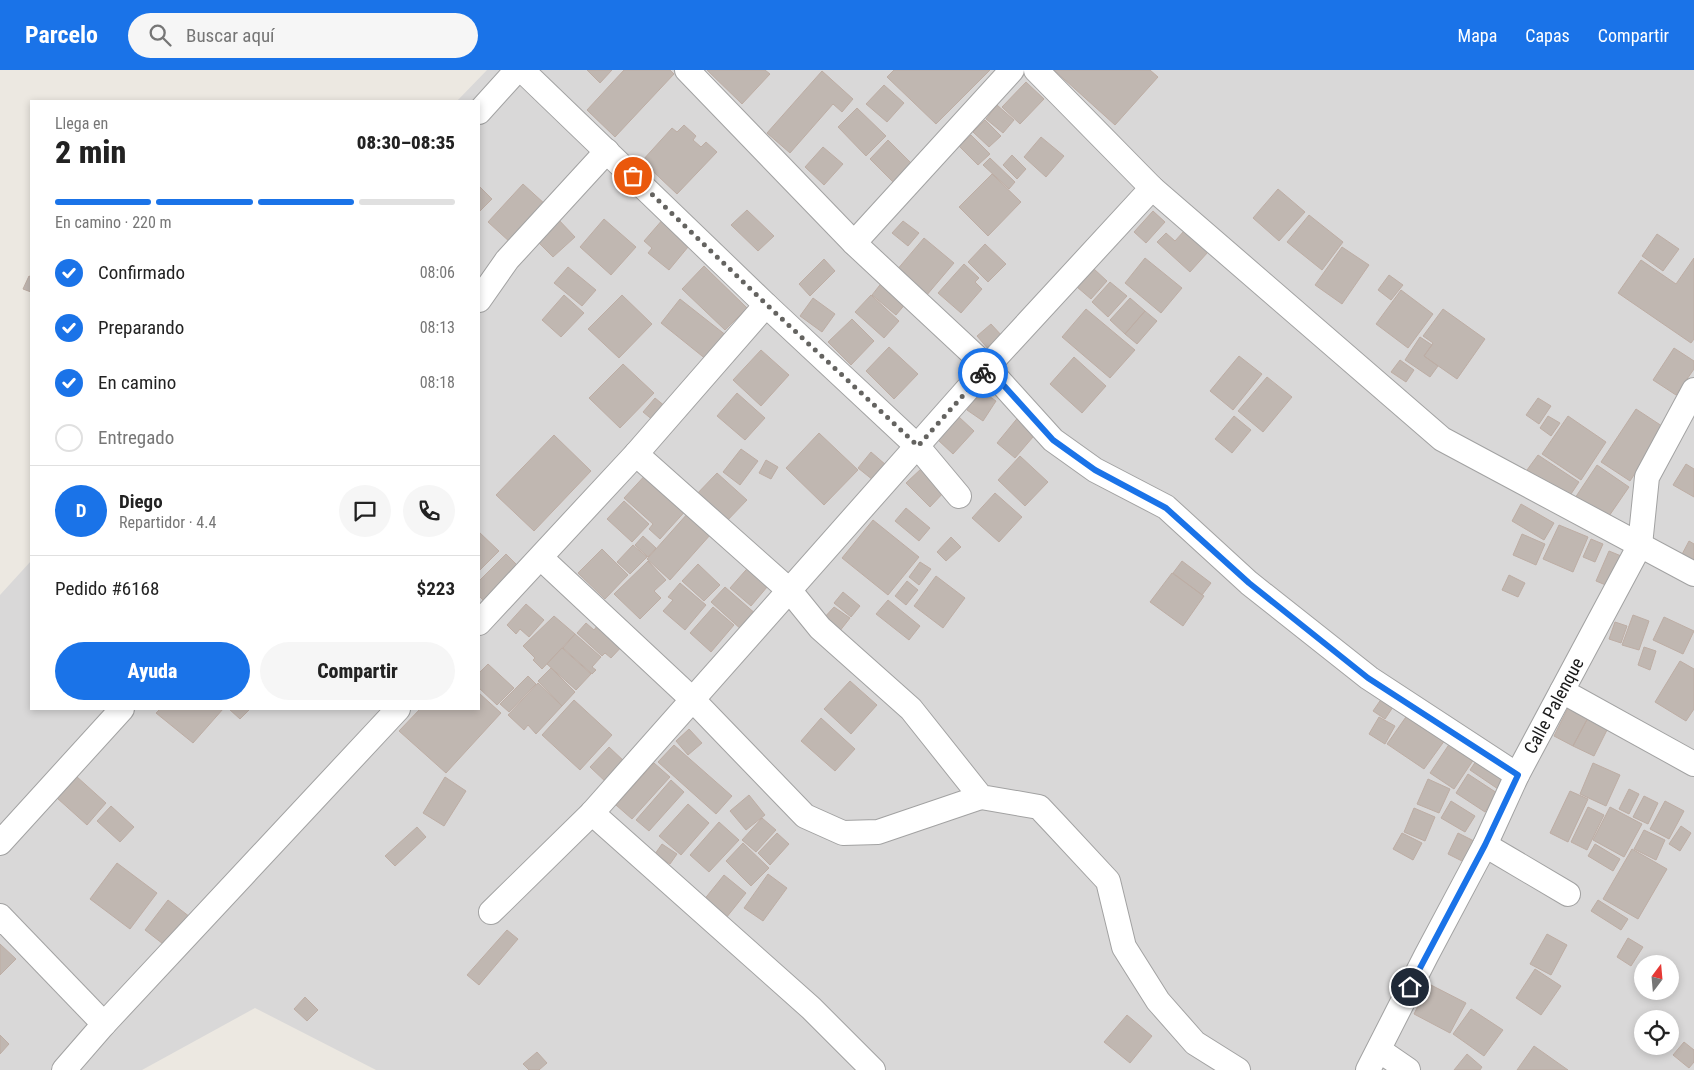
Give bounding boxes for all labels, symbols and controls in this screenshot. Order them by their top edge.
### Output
search box [128,13,478,58]
text: Parcelo [25,21,98,49]
icon: search [146,21,174,49]
text: Buscar aquí [186,24,275,47]
text: Mapa [1458,25,1497,46]
text: Capas [1525,25,1570,46]
text: Compartir [1598,25,1669,46]
text: Llega en [55,114,108,133]
text: 08:30–08:35 [357,131,455,154]
text: 2 min [55,133,126,171]
pin [612,155,654,197]
icon: bag [619,162,647,190]
text: En camino · 220 m [55,213,172,232]
icon: check [55,259,83,287]
text: Confirmado [98,261,185,284]
text: 08:06 [420,263,455,282]
icon: check [55,314,83,342]
text: Preparando [98,316,184,339]
text: 08:13 [420,318,455,337]
courier [958,348,1008,398]
icon: bike [969,359,997,387]
icon: check [55,369,83,397]
text: En camino [98,371,176,394]
text: 08:18 [420,373,455,392]
text: Entregado [98,426,174,449]
button: chat [339,485,391,537]
button: phone [403,485,455,537]
text: Diego [119,490,163,513]
text: D [76,499,86,522]
text: Repartidor · 4.4 [119,513,216,532]
text: Pedido #6168 [55,577,159,600]
text: $223 [417,577,455,600]
button: Ayuda [55,642,250,700]
button: Compartir [260,642,455,700]
street label: Calle Palenque [1519,654,1588,757]
north arrow [1634,955,1679,1000]
map controls [1634,955,1679,1055]
pin [1389,966,1431,1008]
icon: home [1396,973,1424,1001]
button: locate [1634,1010,1679,1055]

